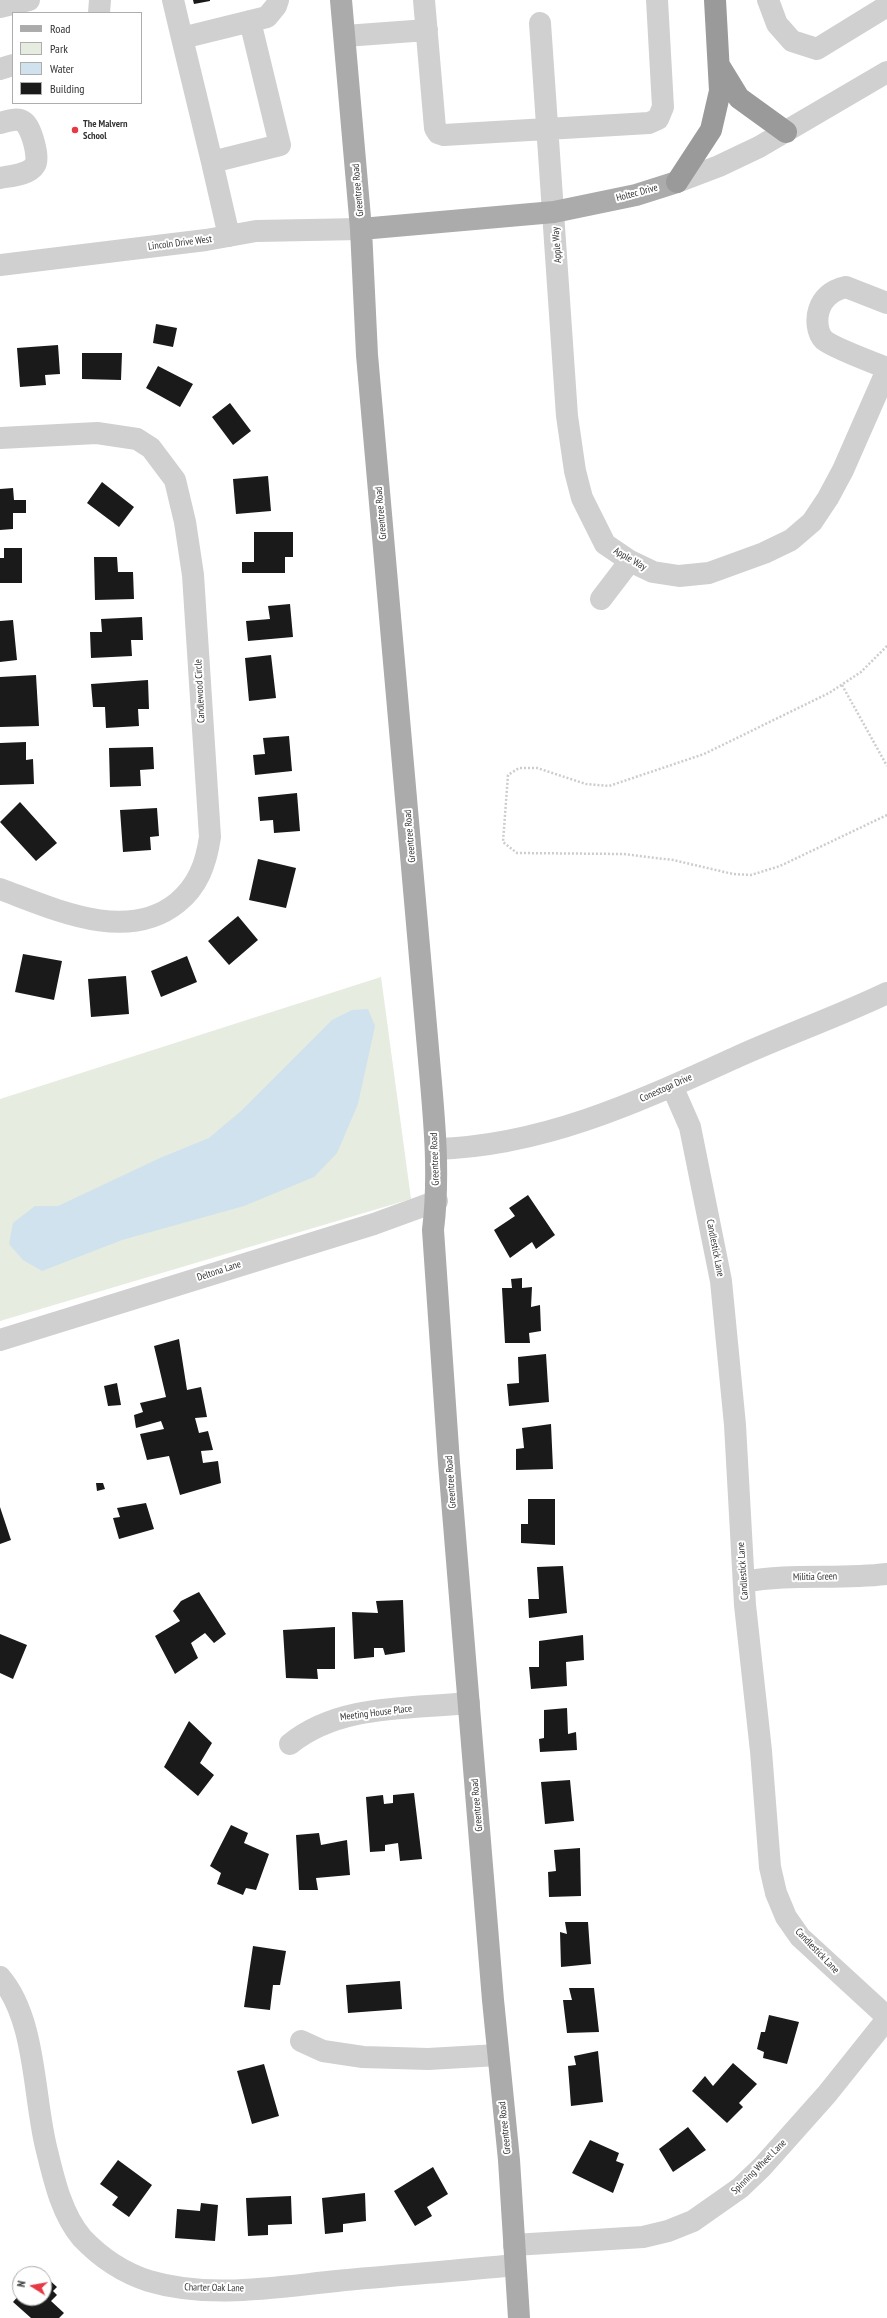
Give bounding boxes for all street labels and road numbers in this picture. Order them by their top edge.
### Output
street label: Greentree Road [350,163,366,217]
street label: Holtec Drive [615,182,659,204]
street label: Apple Way [550,227,564,263]
street label: Lincoln Drive West [147,233,213,253]
street label: Greentree Road [373,486,389,540]
street label: Apple Way [611,545,649,573]
street label: Candlewood Circle [192,659,208,723]
street label: Greentree Road [402,809,418,863]
street label: Conestoga Drive [638,1071,694,1105]
street label: Greentree Road [428,1132,442,1186]
street label: Candlestick Lane [704,1218,726,1278]
street label: Deltona Lane [195,1258,243,1284]
street label: Greentree Road [443,1455,459,1509]
street label: Candlestick Lane [735,1542,751,1600]
street label: Militia Green [793,1571,837,1583]
street label: Meeting House Place [339,1703,413,1723]
street label: Greentree Road [469,1778,485,1832]
street label: Candlestick Lane [793,1926,841,1976]
street label: Greentree Road [496,2101,514,2155]
street label: Spinning Wheel Lane [729,2137,789,2197]
street label: Charter Oak Lane [184,2281,244,2295]

